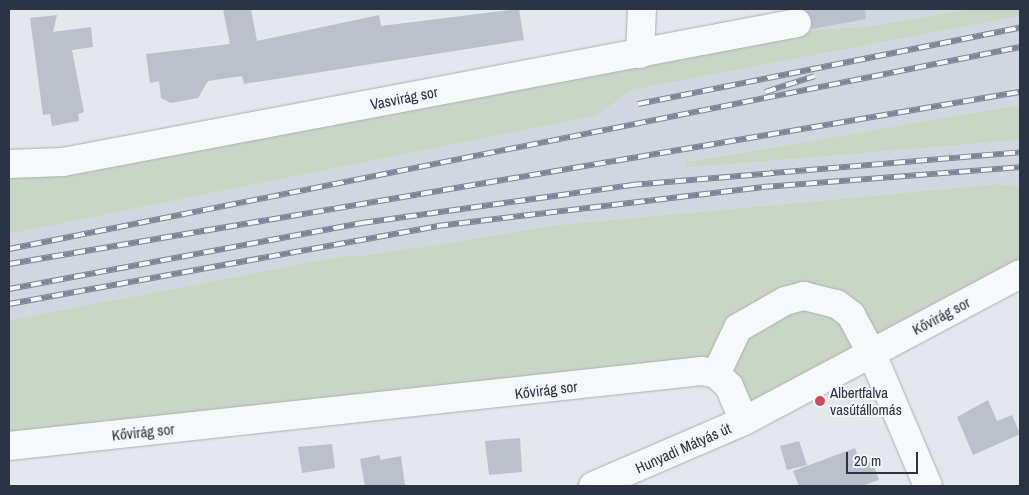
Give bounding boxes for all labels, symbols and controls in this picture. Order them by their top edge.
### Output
street label: Vasvirág sor [369,83,439,113]
street label: Kővirág sor [909,293,973,339]
street label: Kővirág sor [514,377,578,403]
place label: Albertfalva vasútállomás [830,383,902,418]
marker: Albertfalva vasútállomás [814,395,826,407]
street label: Hunyadi Mátyás út [632,419,734,477]
street label: Kővirág sor [111,420,175,444]
scale bar [849,442,922,474]
text: 20 m [854,450,881,471]

